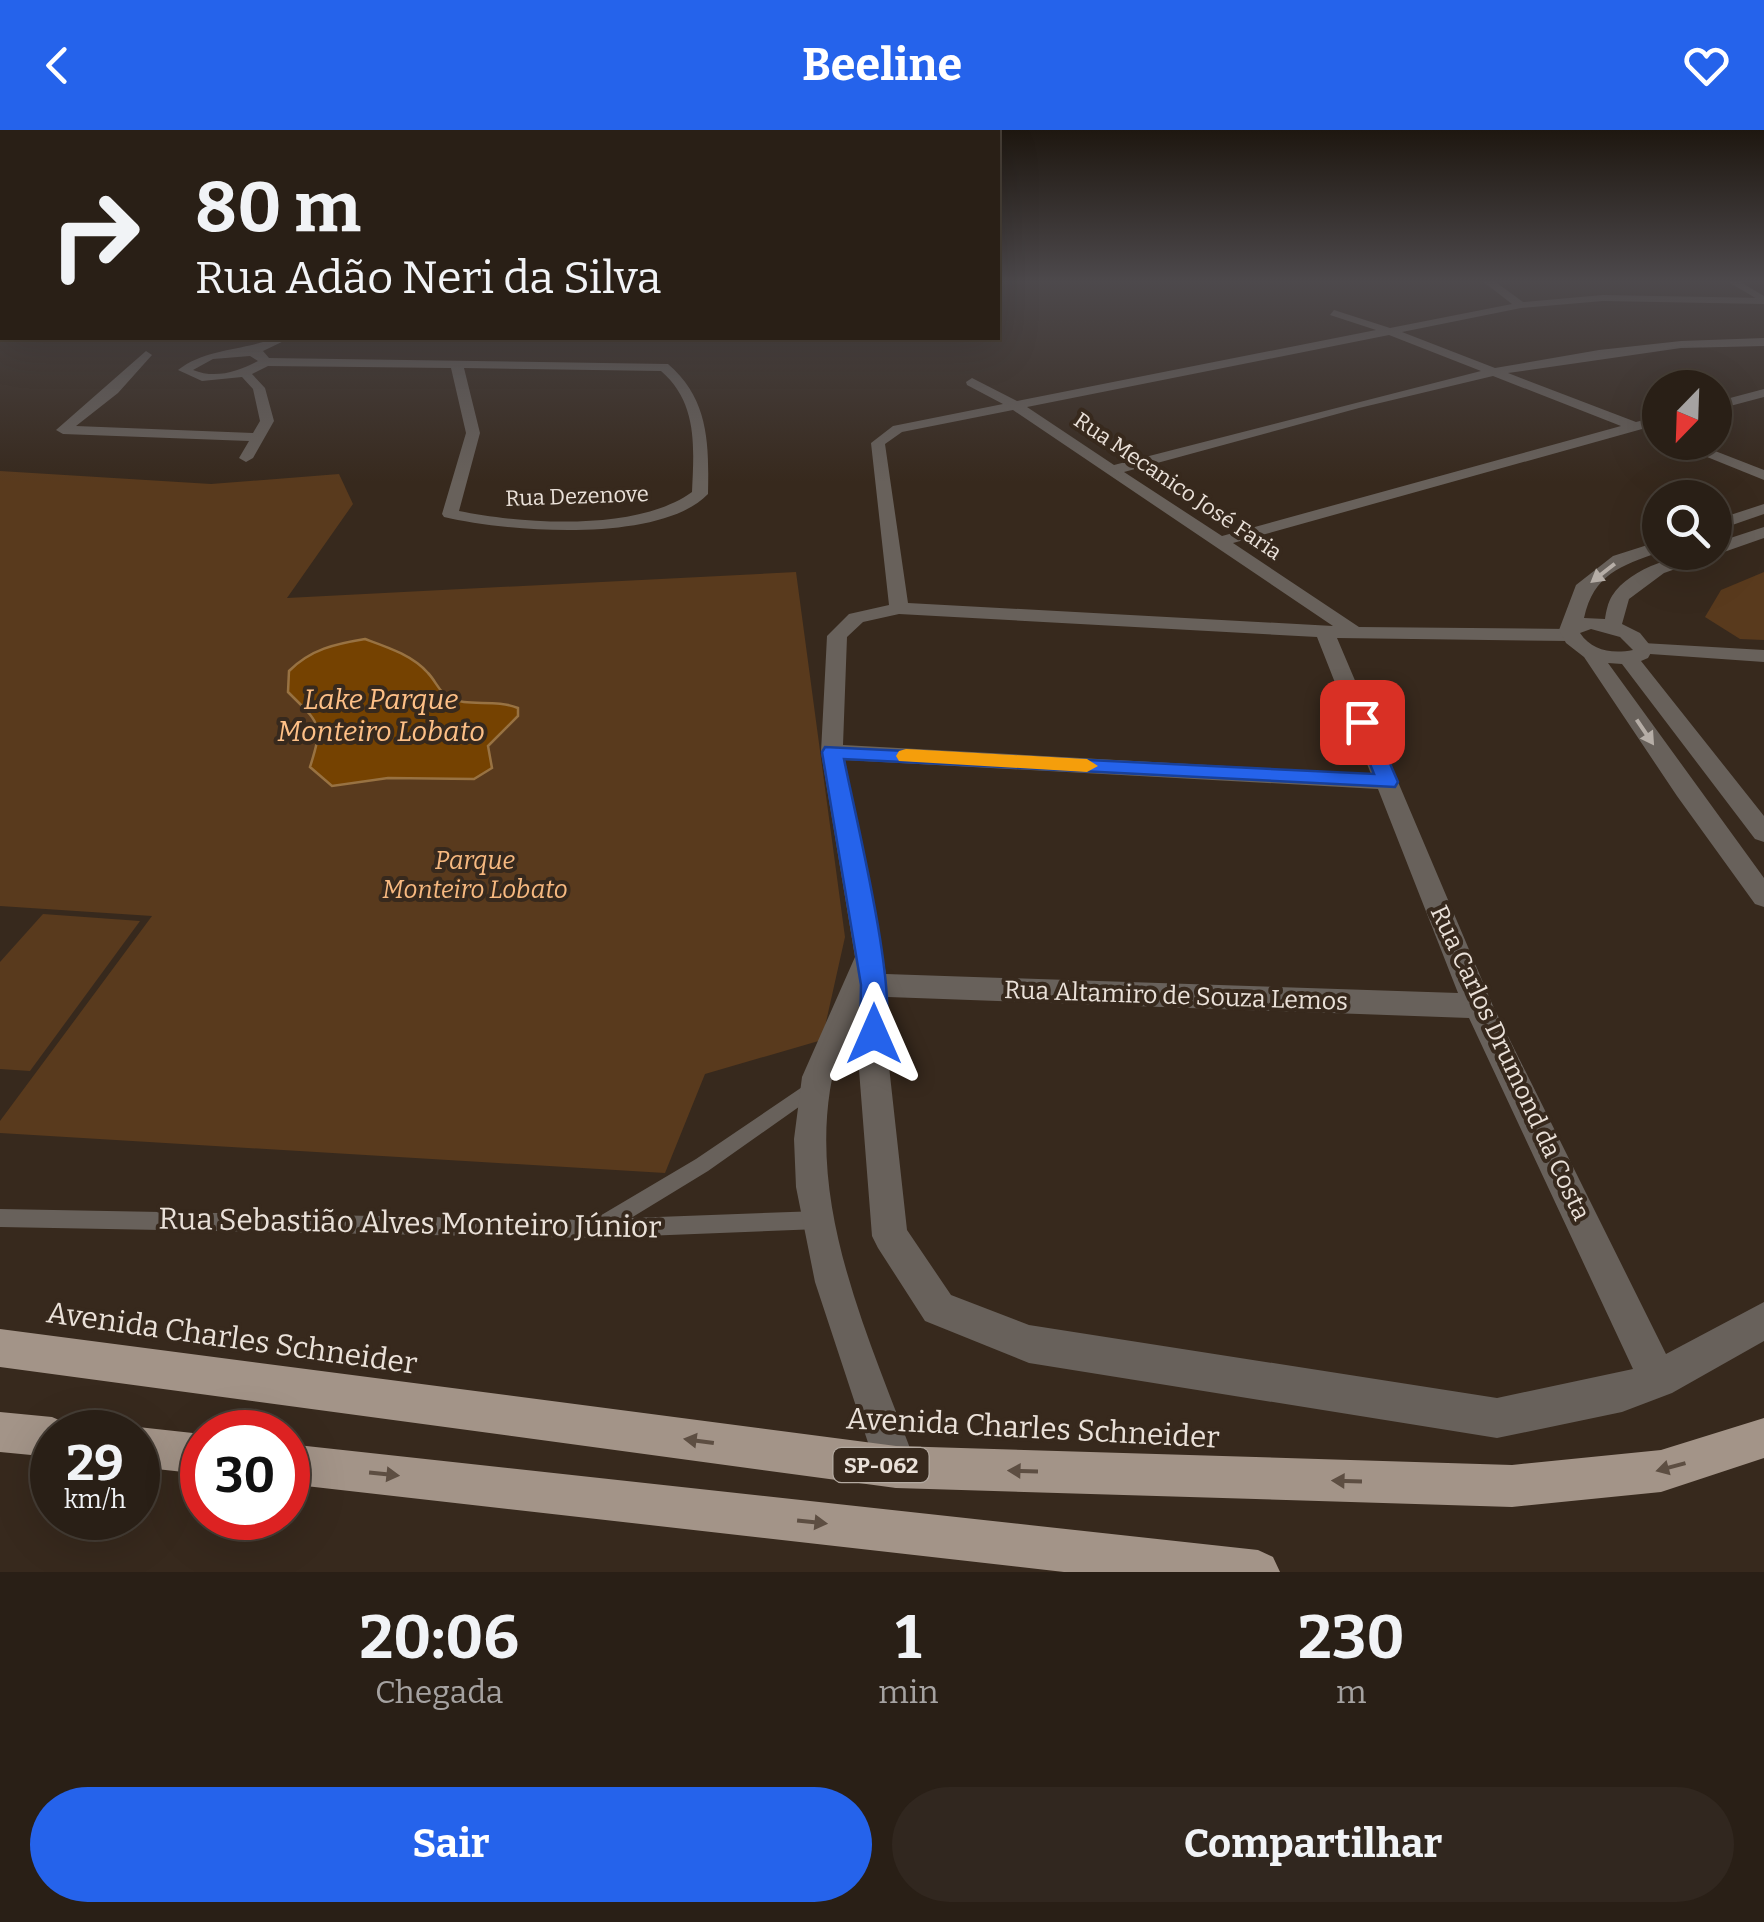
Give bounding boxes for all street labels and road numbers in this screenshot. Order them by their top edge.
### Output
street label: Rua Mecanico José Faria [1069,406,1287,566]
street label: Rua Dezenove [505,480,649,512]
street label: Rua Carlos Drumond da Costa [1424,901,1596,1225]
street label: Rua Altamiro de Souza Lemos [1003,975,1349,1017]
street label: Rua Sebastião Alves Monteiro Júnior [158,1201,662,1245]
street label: Avenida Charles Schneider [44,1294,420,1382]
street label: Avenida Charles Schneider [845,1400,1221,1456]
road number: SP-062 [834,1448,928,1482]

